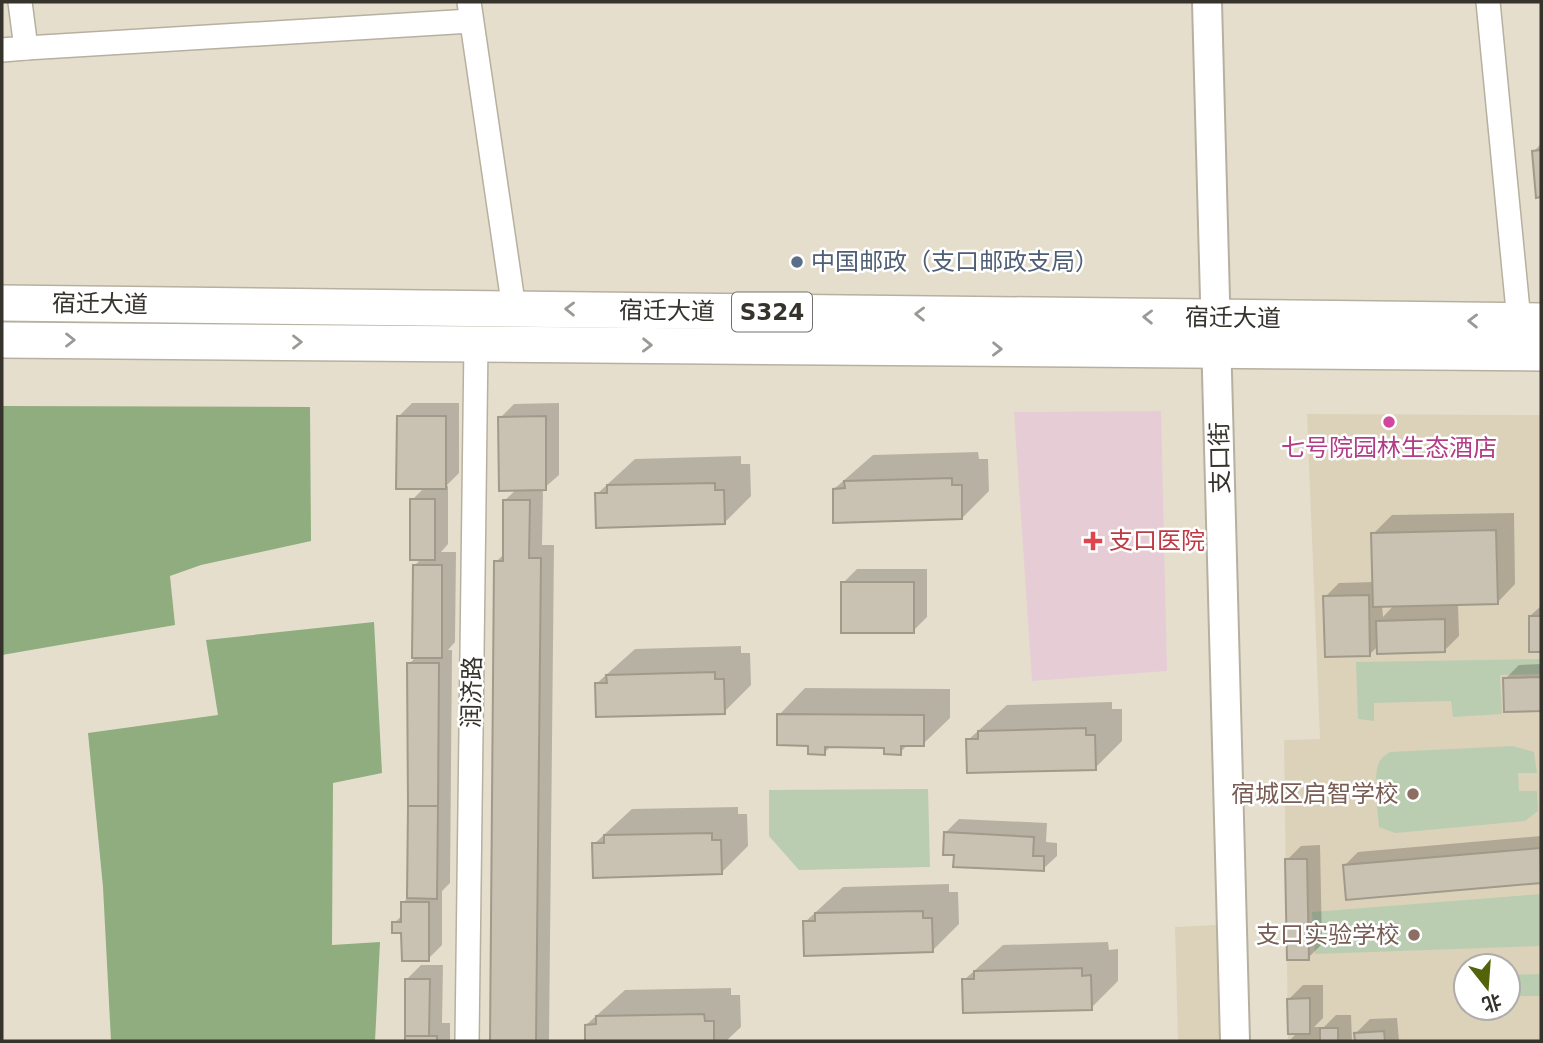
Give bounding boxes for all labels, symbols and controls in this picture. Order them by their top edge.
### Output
place label: 中国邮政（支口邮政支局） [811,248,1099,276]
marker: 中国邮政（支口邮政支局） [789,254,805,270]
street label: 宿迁大道 [52,289,148,319]
road number: S324 [732,292,812,332]
street label: 宿迁大道 [619,296,715,326]
one-way arrow [564,302,575,317]
street label: 宿迁大道 [1185,303,1281,333]
one-way arrow [914,306,925,322]
one-way arrow [1142,309,1152,325]
one-way arrow [1467,313,1478,329]
one-way arrow [65,332,76,348]
one-way arrow [293,334,303,350]
one-way arrow [643,337,653,353]
one-way arrow [993,341,1003,357]
marker: 七号院园林生态酒店 [1381,414,1397,430]
street label: 支口街 [1205,422,1235,494]
place label: 七号院园林生态酒店 [1281,434,1497,462]
place label: 支口医院 [1109,527,1205,555]
marker: 支口医院 [1083,531,1103,551]
street label: 润济路 [457,656,487,728]
place label: 宿城区启智学校 [1231,780,1399,808]
marker: 宿城区启智学校 [1405,786,1421,802]
place label: 支口实验学校 [1256,921,1400,949]
marker: 支口实验学校 [1406,927,1422,943]
north arrow [1452,952,1522,1022]
text: 北 [1480,990,1504,1017]

